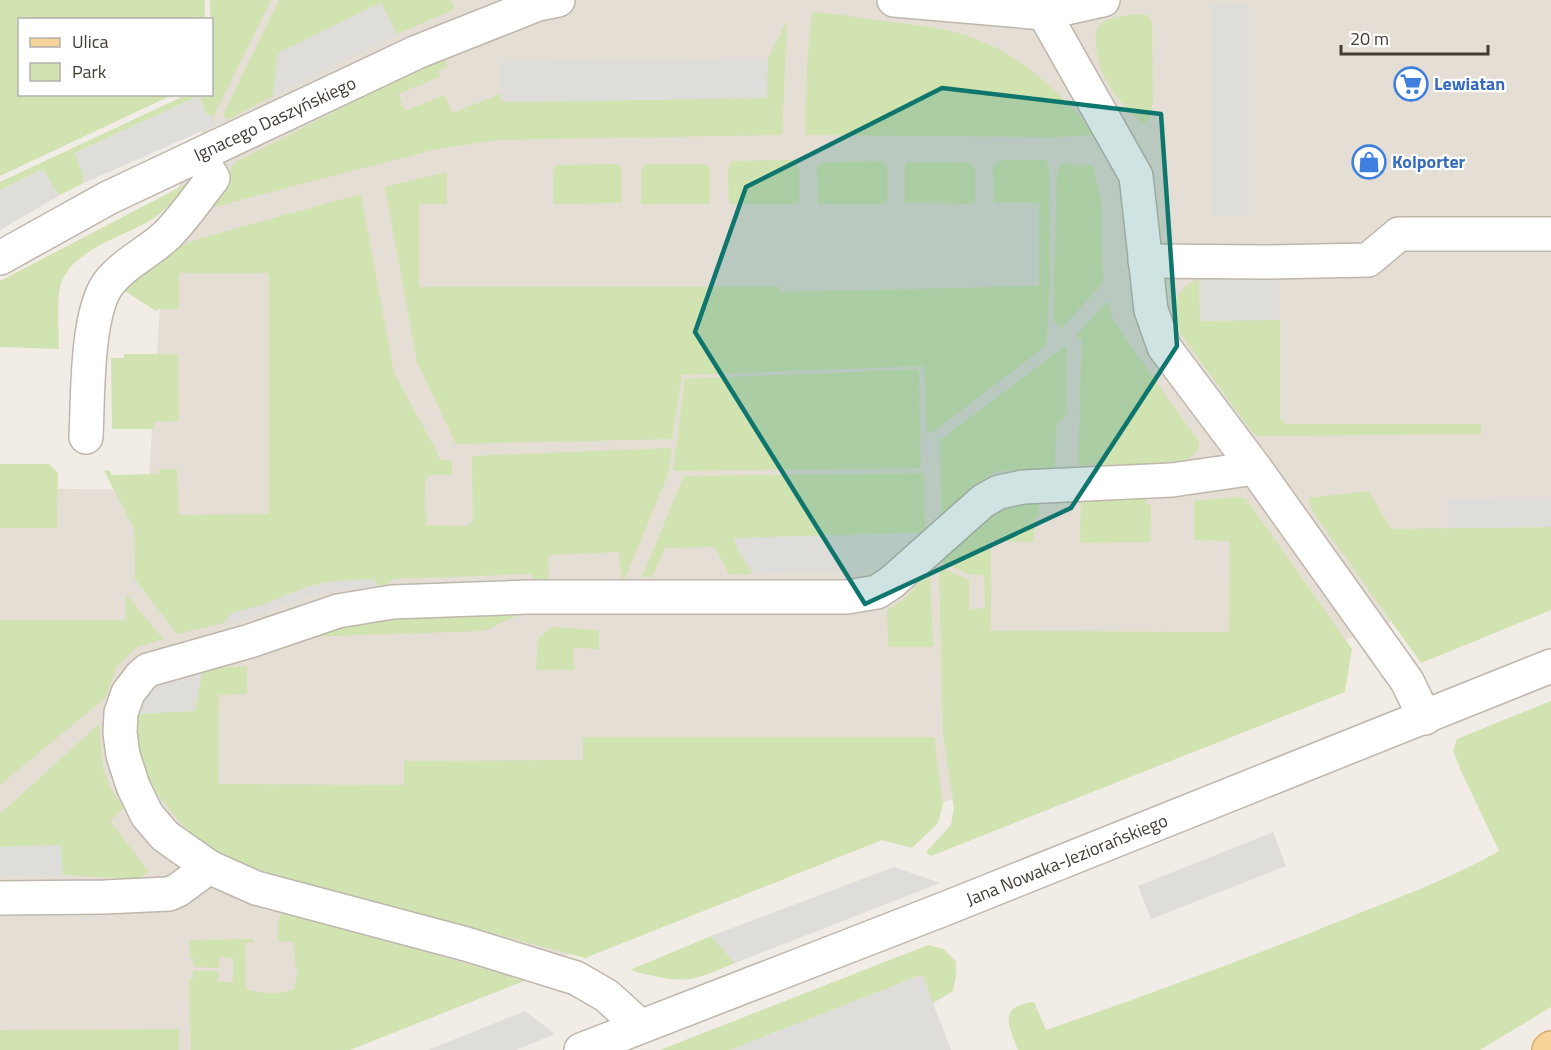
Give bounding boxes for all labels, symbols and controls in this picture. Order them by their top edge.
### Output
legend [18,18,213,96]
scale bar [1341,18,1488,56]
text: 20 m [1350,25,1389,52]
text: Ulica [72,28,109,55]
text: Park [72,58,107,85]
supermarket icon: Lewiatan [1393,66,1429,102]
street label: Ignacego Daszyńskiego [189,69,360,168]
place label: Lewiatan [1434,70,1505,97]
shop icon: Kolporter [1351,144,1387,180]
place label: Kolporter [1392,148,1466,175]
street label: Jana Nowaka-Jeziorańskiego [962,807,1172,912]

